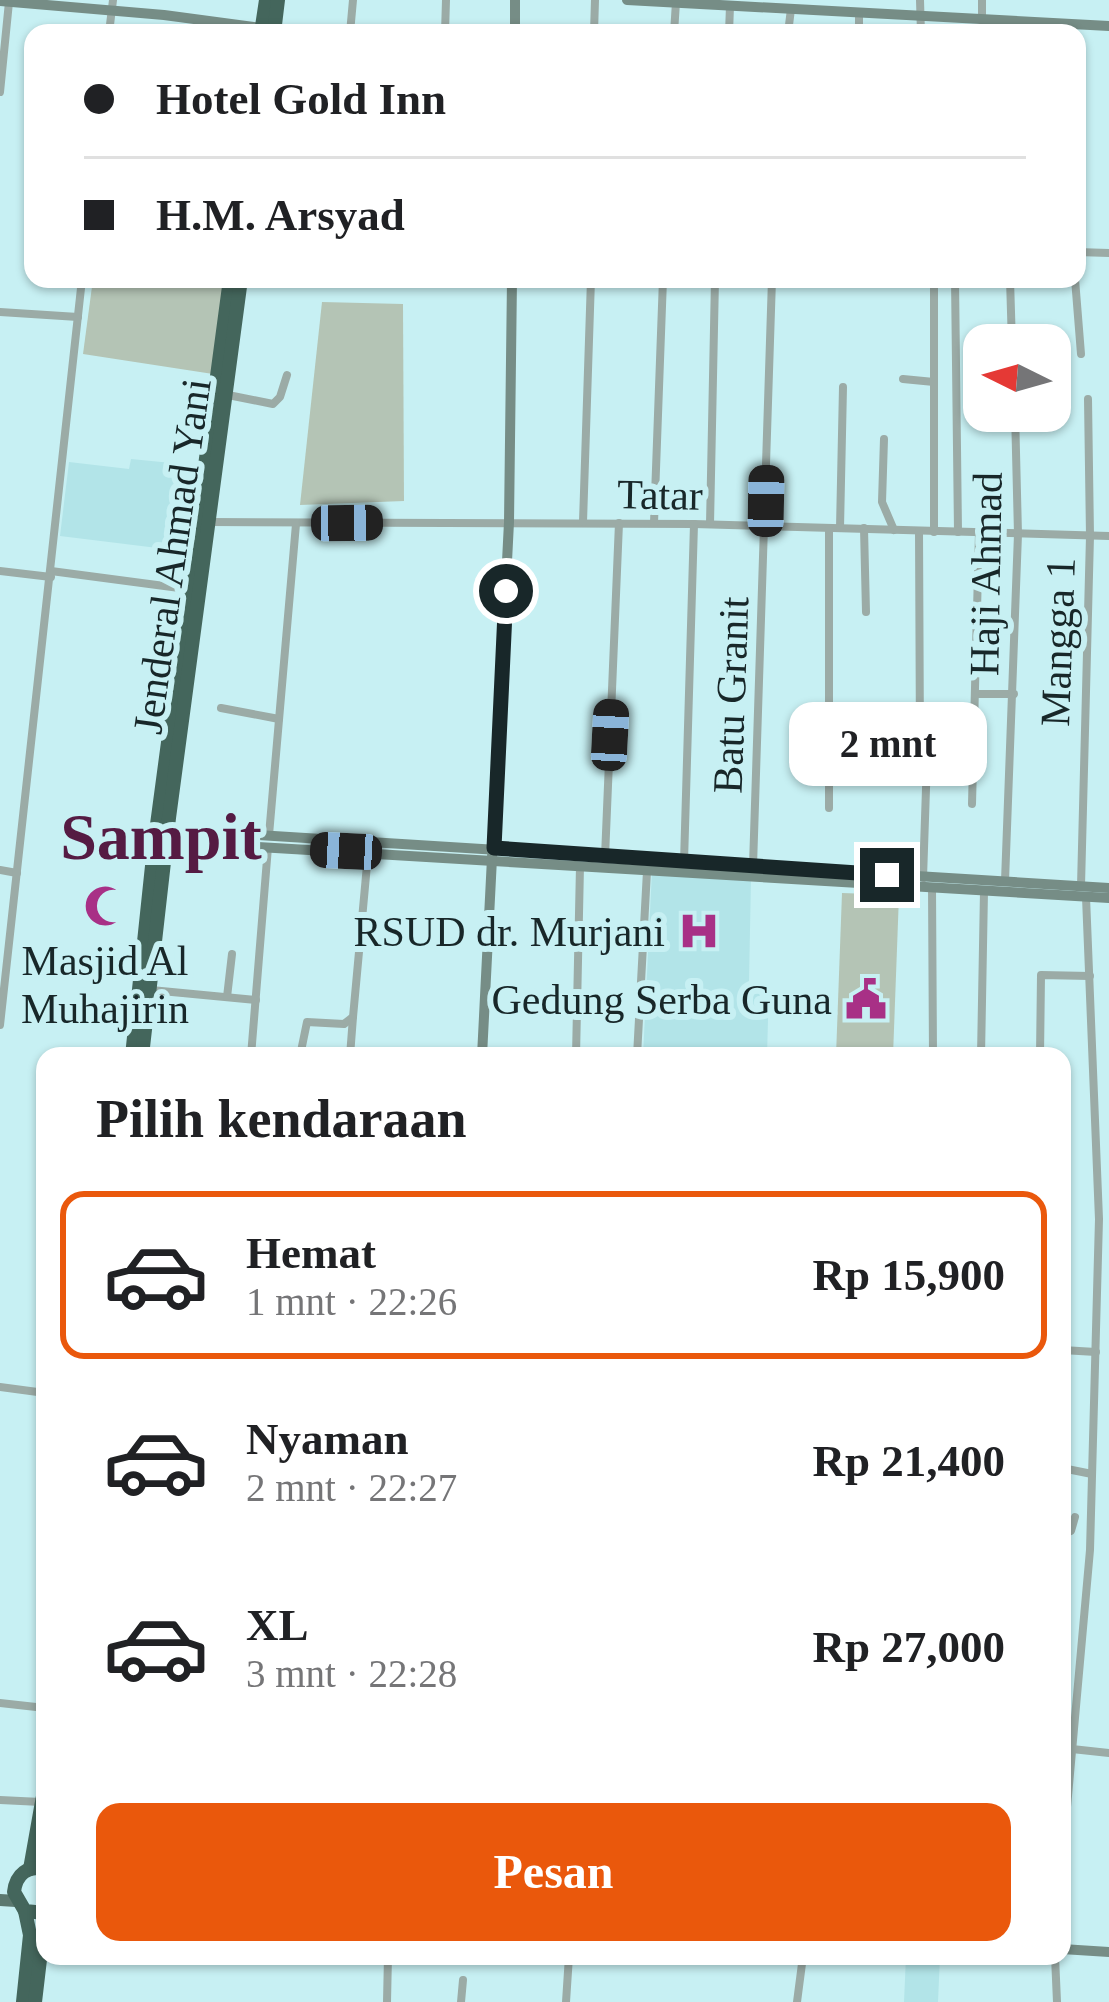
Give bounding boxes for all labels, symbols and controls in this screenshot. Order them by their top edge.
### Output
text: Hotel Gold Inn [156,74,446,124]
text: H.M. Arsyad [156,190,405,240]
north arrow [963,324,1071,432]
map controls [963,324,1071,432]
street label: Jenderal Ahmad Yani [124,376,220,737]
car [747,465,785,537]
street label: Tatar [617,471,703,519]
street label: Haji Ahmad [961,472,1011,676]
car [311,504,383,542]
street label: Mangga 1 [1032,557,1084,727]
route start [479,564,533,618]
street label: Batu Granit [705,595,757,794]
car [590,698,630,772]
callout: 2 mnt [788,701,986,785]
text: 2 mnt [840,722,936,765]
district label: Sampit [60,800,262,873]
car [309,831,383,871]
route end [860,848,914,902]
mosque icon: Masjid Al Muhajirin [82,883,128,929]
hospital icon: RSUD dr. Murjani [676,908,722,954]
place label: RSUD dr. Murjani [353,909,665,955]
place label: Masjid Al Muhajirin [21,938,189,1032]
public building icon: Gedung Serba Guna [843,976,889,1022]
place label: Gedung Serba Guna [491,977,832,1023]
text: Pilih kendaraan [96,1089,467,1149]
icon: car [102,1221,210,1329]
text: Hemat [246,1228,376,1278]
text: Rp 15,900 [812,1250,1005,1300]
text: 1 mnt · 22:26 [246,1280,457,1323]
icon: car [102,1407,210,1515]
text: Nyaman [246,1414,409,1464]
text: Rp 21,400 [812,1436,1005,1486]
text: 2 mnt · 22:27 [246,1466,457,1509]
icon: car [102,1593,210,1701]
text: XL [246,1600,309,1650]
text: Rp 27,000 [812,1622,1005,1672]
text: 3 mnt · 22:28 [246,1652,457,1695]
button: Pesan [96,1803,1011,1941]

